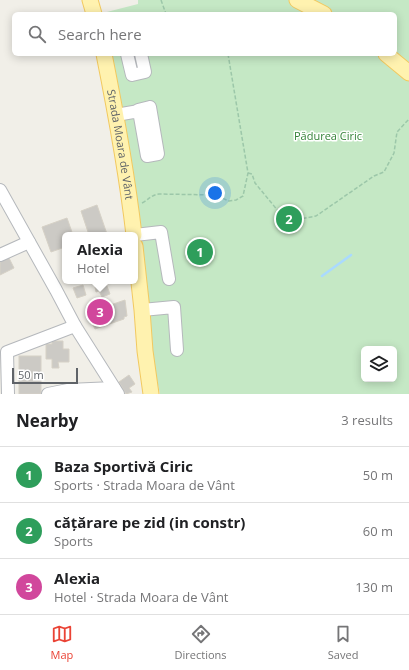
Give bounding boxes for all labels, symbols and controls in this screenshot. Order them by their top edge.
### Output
search box [12,12,397,56]
icon: search [26,23,48,45]
text: Search here [58,24,142,44]
street label: Strada Moara de Vânt [104,88,137,201]
park label: Pădurea Ciric [294,128,362,143]
your location [205,183,225,203]
pin: 2 [276,204,302,234]
popup [62,232,138,284]
pin: 1 [187,237,213,267]
text: Alexia [77,239,123,259]
text: Hotel [77,259,110,277]
pin: 3 [87,297,113,327]
map controls [361,346,397,382]
button: layers [361,346,397,382]
scale bar [12,366,78,385]
text: 50 m [18,367,44,382]
text: Nearby [16,409,78,432]
text: 3 results [341,411,393,429]
text: Baza Sportivă Ciric [54,456,193,476]
text: 1 [25,466,33,484]
text: 50 m [363,466,393,484]
text: Sports · Strada Moara de Vânt [54,476,235,494]
text: cățărare pe zid (in constr) [54,512,245,532]
text: 2 [25,522,33,540]
text: 60 m [363,522,393,540]
text: Sports [54,532,93,550]
text: Alexia [54,568,100,588]
text: 3 [25,578,33,596]
text: 130 m [355,578,393,596]
text: Hotel · Strada Moara de Vânt [54,588,229,606]
tab: Map [51,623,73,662]
tab: Directions [175,623,227,662]
tab: Saved [328,623,358,662]

